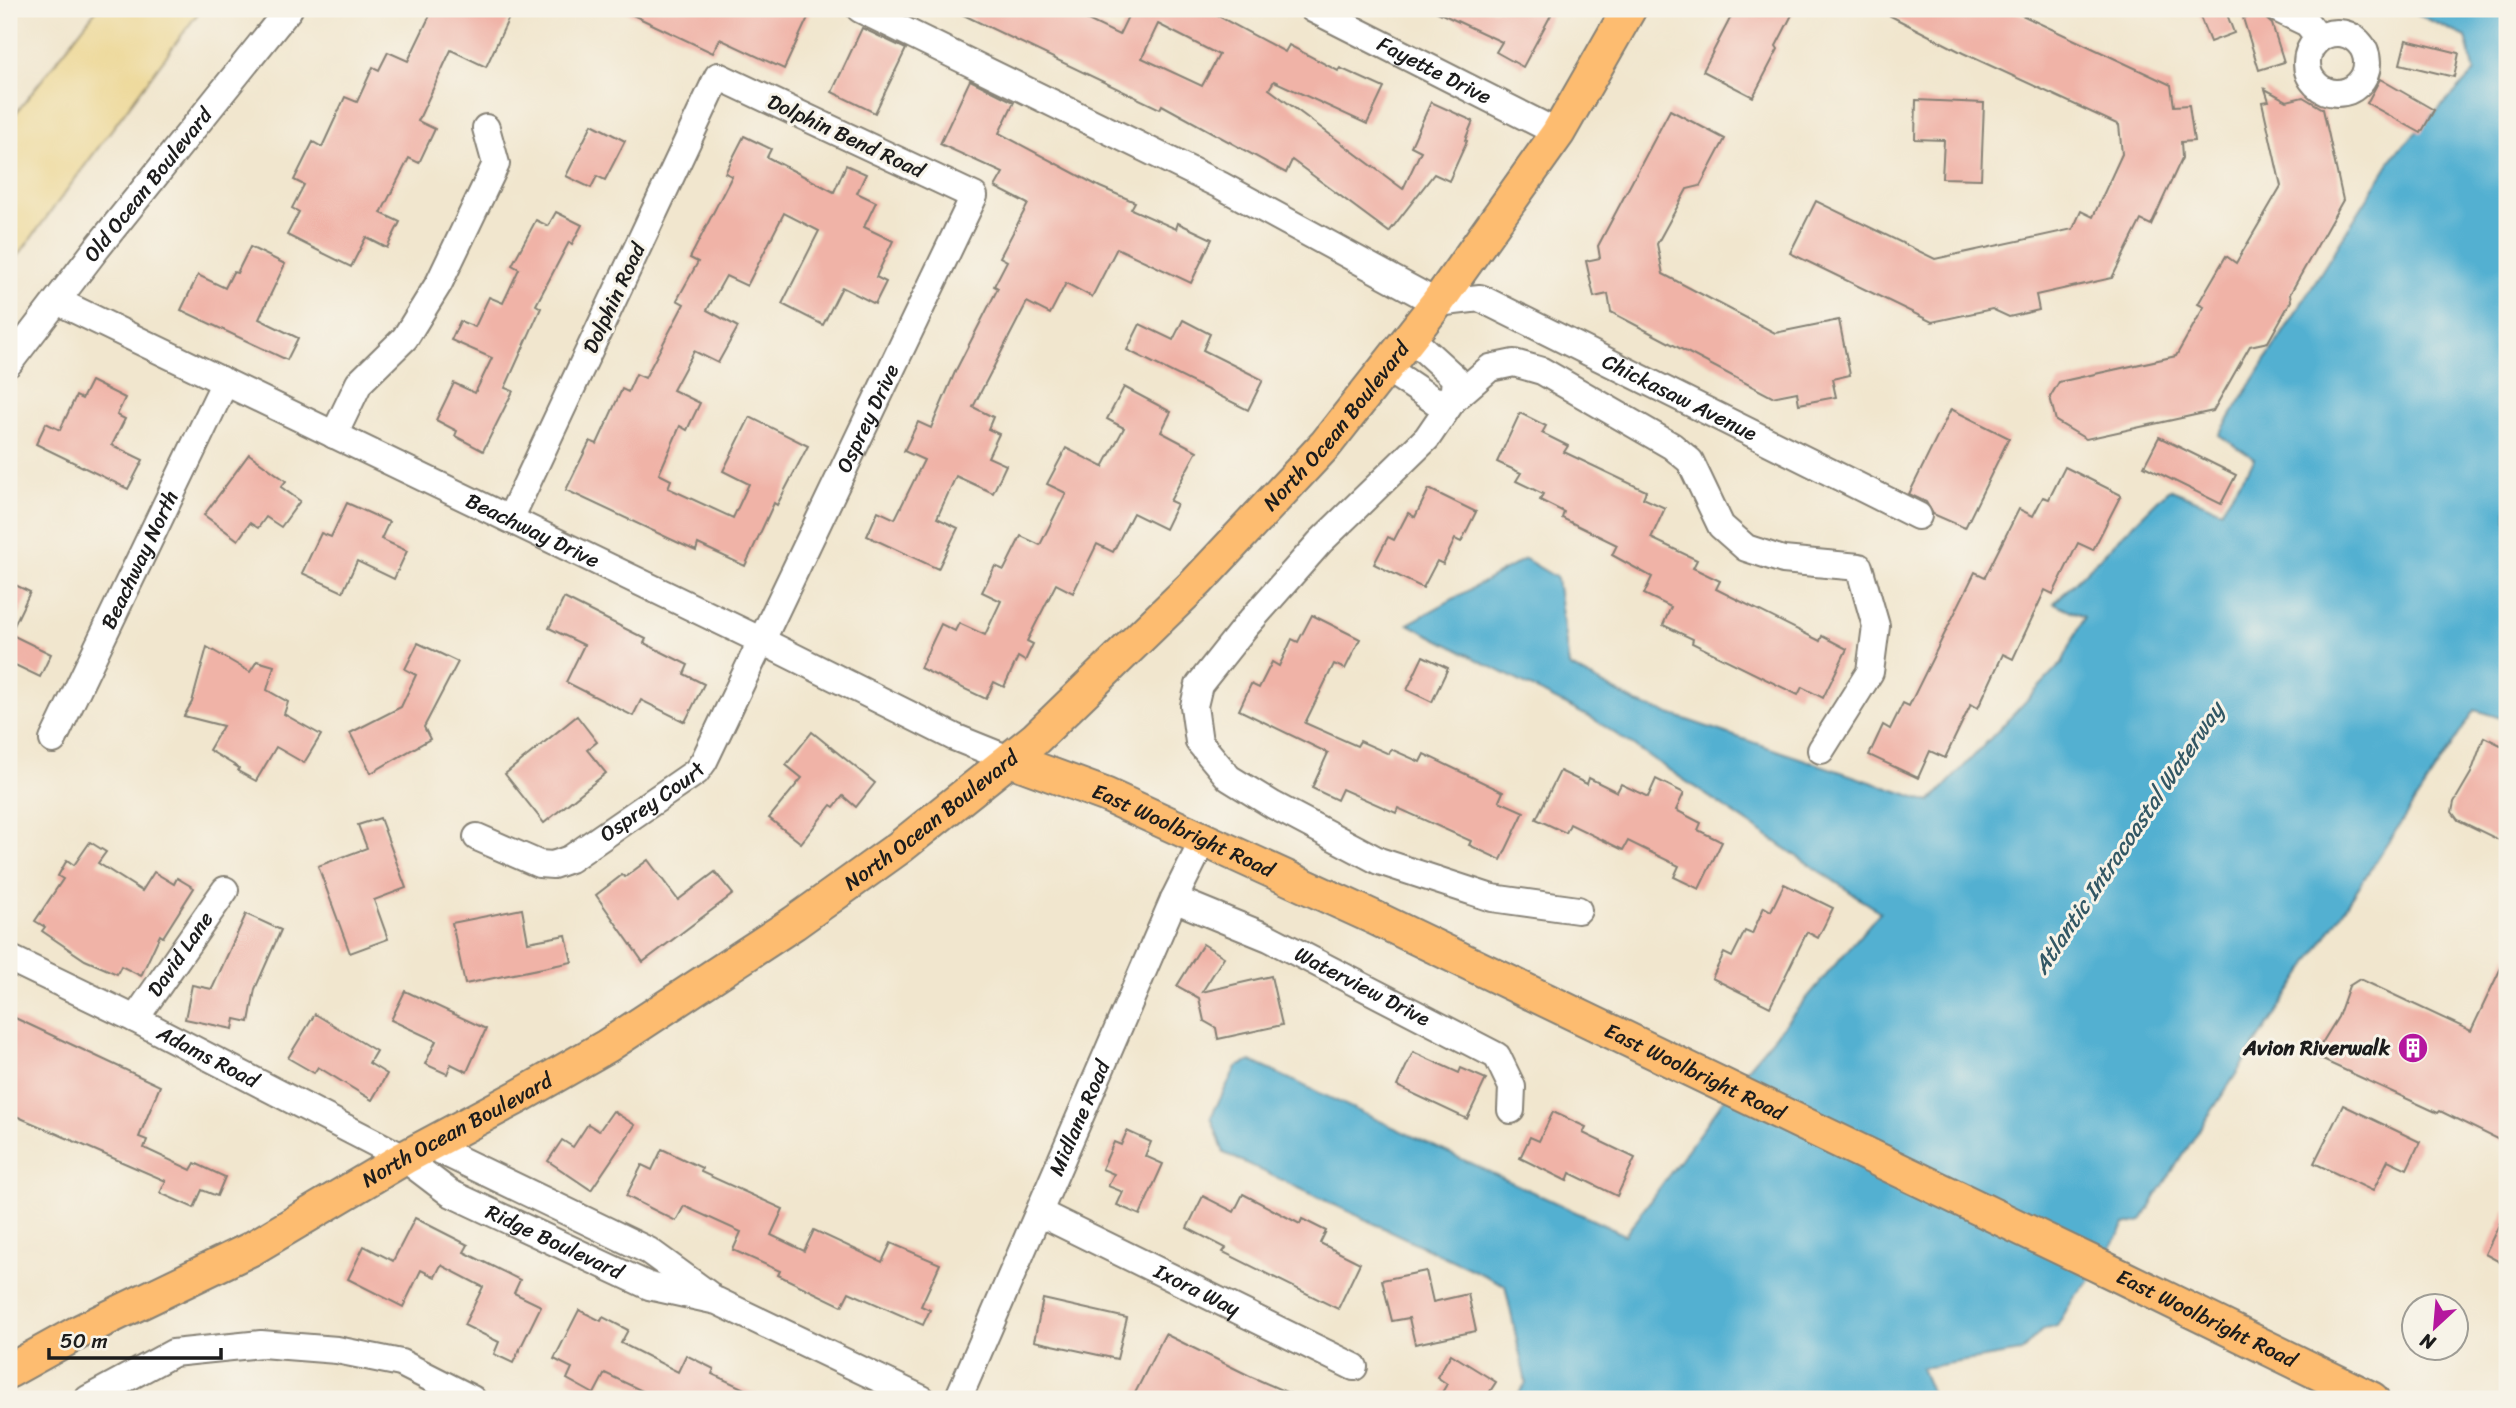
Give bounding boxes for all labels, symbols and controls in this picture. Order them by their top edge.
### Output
street label: Fayette Drive [1370,25,1499,116]
street label: Dolphin Bend Road [761,83,933,190]
street label: Old Ocean Boulevard [73,97,223,271]
street label: Dolphin Road [572,234,657,360]
street label: North Ocean Boulevard [1253,331,1421,520]
street label: Chickasaw Avenue [1595,343,1764,452]
street label: Osprey Drive [825,358,910,480]
street label: Beachway Drive [459,482,606,579]
street label: Beachway North [90,483,189,636]
water label: Atlantic Intracoastal Waterway [2021,691,2237,984]
street label: North Ocean Boulevard [835,739,1029,901]
street label: Osprey Court [591,753,717,852]
street label: East Woolbright Road [1086,772,1282,889]
street label: David Lane [137,903,224,1005]
street label: Waterview Drive [1288,935,1437,1037]
street label: East Woolbright Road [1598,1012,1794,1132]
street label: Adams Road [149,1014,267,1100]
place label: Avion Riverwalk [2242,1029,2391,1067]
building icon: Avion Riverwalk [2396,1031,2430,1065]
street label: Midlane Road [1038,1053,1122,1182]
street label: North Ocean Boulevard [354,1061,562,1198]
street label: Ridge Boulevard [479,1193,632,1291]
street label: Ixora Way [1147,1252,1247,1327]
street label: East Woolbright Road [2110,1258,2305,1379]
north arrow [2400,1292,2470,1362]
scale bar [49,1317,220,1361]
text: 50 m [60,1322,108,1360]
text: N [2414,1324,2442,1360]

